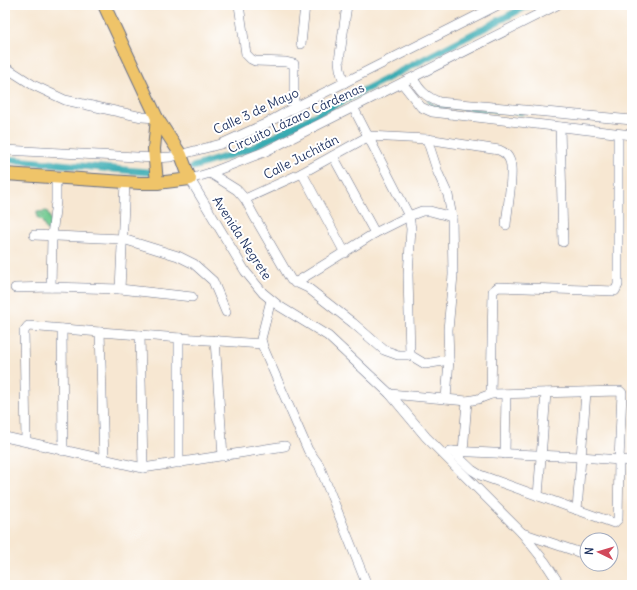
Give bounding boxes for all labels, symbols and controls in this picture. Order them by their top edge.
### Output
street label: Circuito Lázaro Cárdenas [225,79,367,157]
street label: Calle 3 de Mayo [211,84,301,138]
street label: Calle Juchitán [260,131,342,183]
street label: Avenida Negrete [209,193,275,283]
north arrow [579,532,619,572]
text: N [582,547,596,556]

